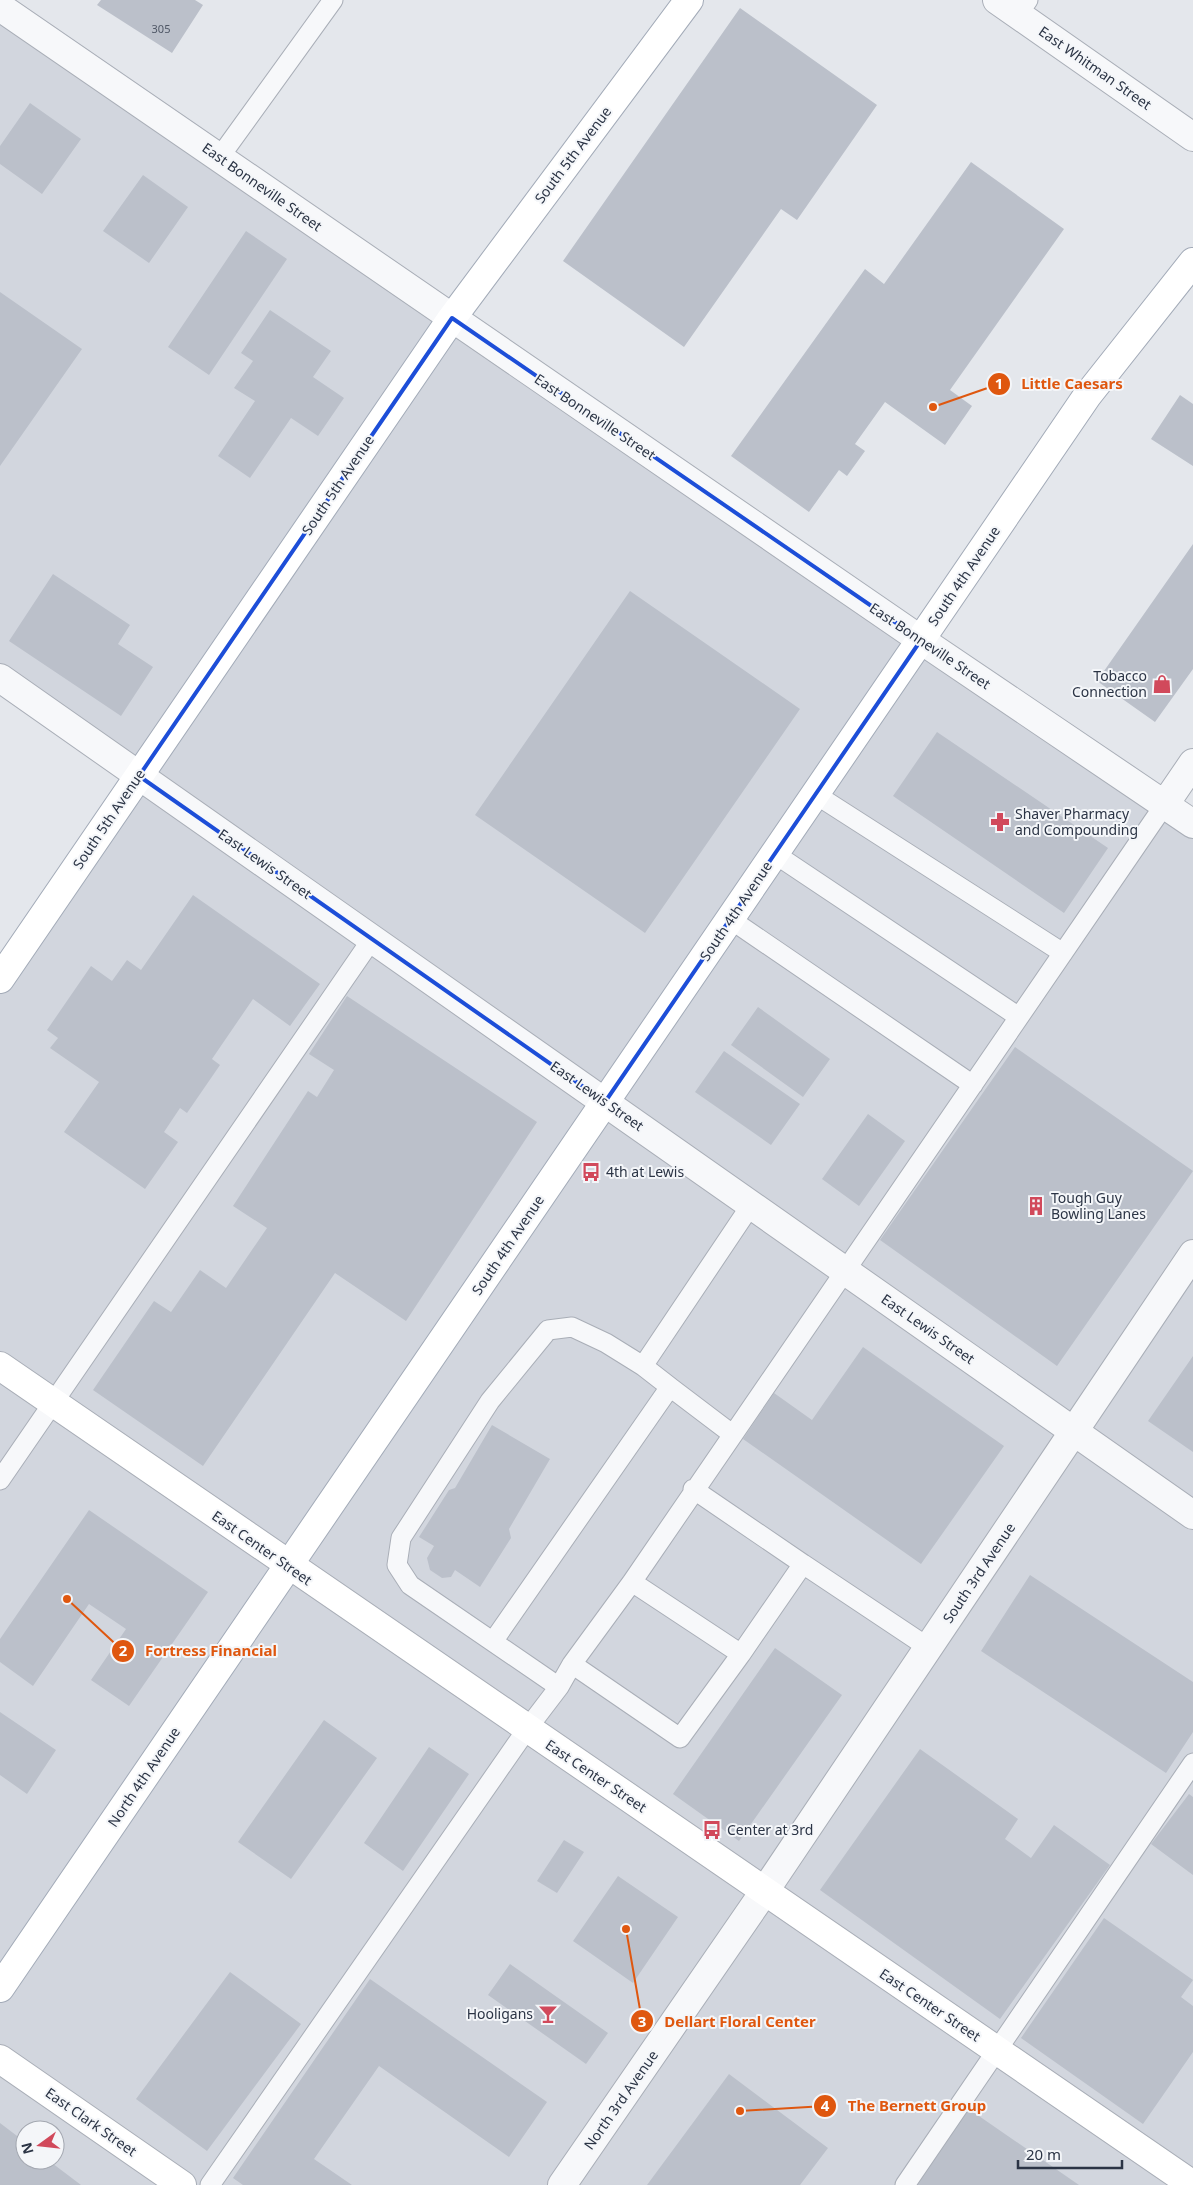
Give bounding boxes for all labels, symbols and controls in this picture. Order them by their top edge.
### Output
house number: 305 [152,21,170,36]
street label: East Whitman Street [1035,21,1155,114]
street label: South 5th Avenue [530,102,615,207]
street label: East Bonneville Street [199,138,326,235]
street label: East Bonneville Street [531,369,659,464]
callout: Little Caesars [986,369,1133,399]
text: 1 [995,373,1003,393]
text: Little Caesars [1021,373,1123,393]
street label: South 5th Avenue [297,431,378,538]
street label: South 4th Avenue [923,522,1004,629]
street label: East Bonneville Street [866,598,994,693]
place label: Tobacco Connection [1072,666,1147,701]
shop icon: Tobacco Connection [1151,673,1173,695]
street label: South 5th Avenue [68,765,149,872]
place label: Shaver Pharmacy and Compounding [1015,804,1138,839]
pharmacy icon: Shaver Pharmacy and Compounding [989,811,1011,833]
street label: East Lewis Street [215,824,316,903]
street label: South 4th Avenue [695,857,776,964]
street label: East Lewis Street [547,1056,648,1135]
bus stop icon: 4th at Lewis [580,1161,602,1183]
place label: 4th at Lewis [606,1162,684,1181]
place label: Tough Guy Bowling Lanes [1051,1188,1146,1223]
street label: South 4th Avenue [467,1191,548,1298]
building icon: Tough Guy Bowling Lanes [1025,1195,1047,1217]
street label: East Lewis Street [878,1289,979,1368]
street label: East Center Street [209,1506,316,1589]
street label: South 3rd Avenue [938,1519,1019,1627]
callout: Fortress Financial [110,1636,287,1666]
text: 2 [119,1640,128,1660]
text: Fortress Financial [145,1640,277,1660]
street label: North 4th Avenue [103,1723,184,1830]
street label: East Center Street [542,1735,650,1816]
bus stop icon: Center at 3rd [701,1819,723,1841]
place label: Center at 3rd [727,1820,813,1839]
street label: East Center Street [876,1964,984,2045]
bar icon: Hooligans [537,2003,559,2025]
place label: Hooligans [467,2004,533,2023]
callout: Dellart Floral Center [629,2006,826,2036]
text: 3 [638,2011,646,2031]
text: Dellart Floral Center [664,2011,816,2031]
street label: North 3rd Avenue [579,2046,662,2153]
street label: East Clark Street [42,2083,141,2160]
callout: The Bernett Group [813,2091,996,2121]
text: 4 [821,2095,830,2115]
text: The Bernett Group [848,2095,986,2115]
north arrow [15,2120,65,2170]
scale bar [1018,2138,1122,2170]
text: N [16,2141,38,2156]
text: 20 m [1026,2144,1061,2164]

